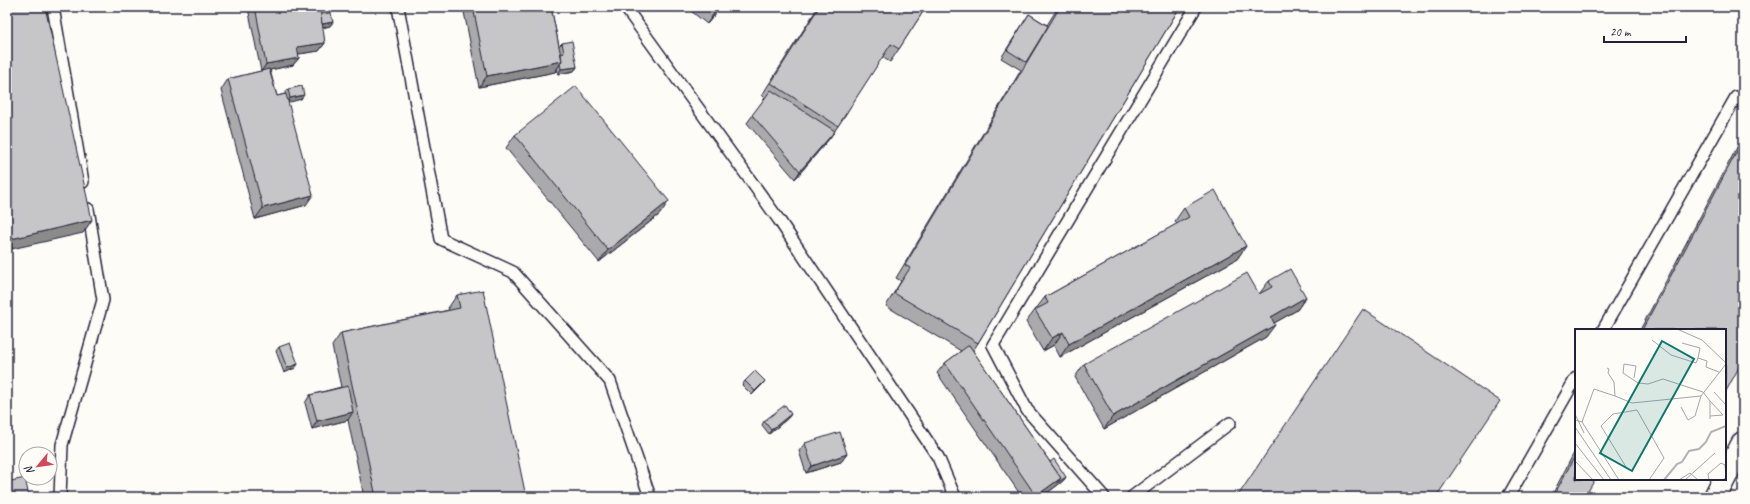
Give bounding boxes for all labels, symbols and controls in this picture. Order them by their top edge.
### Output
scale bar [1604,18,1686,44]
text: 20 m [1610,24,1632,40]
inset map [1575,329,1726,480]
north arrow [18,446,58,486]
text: N [20,463,37,477]

